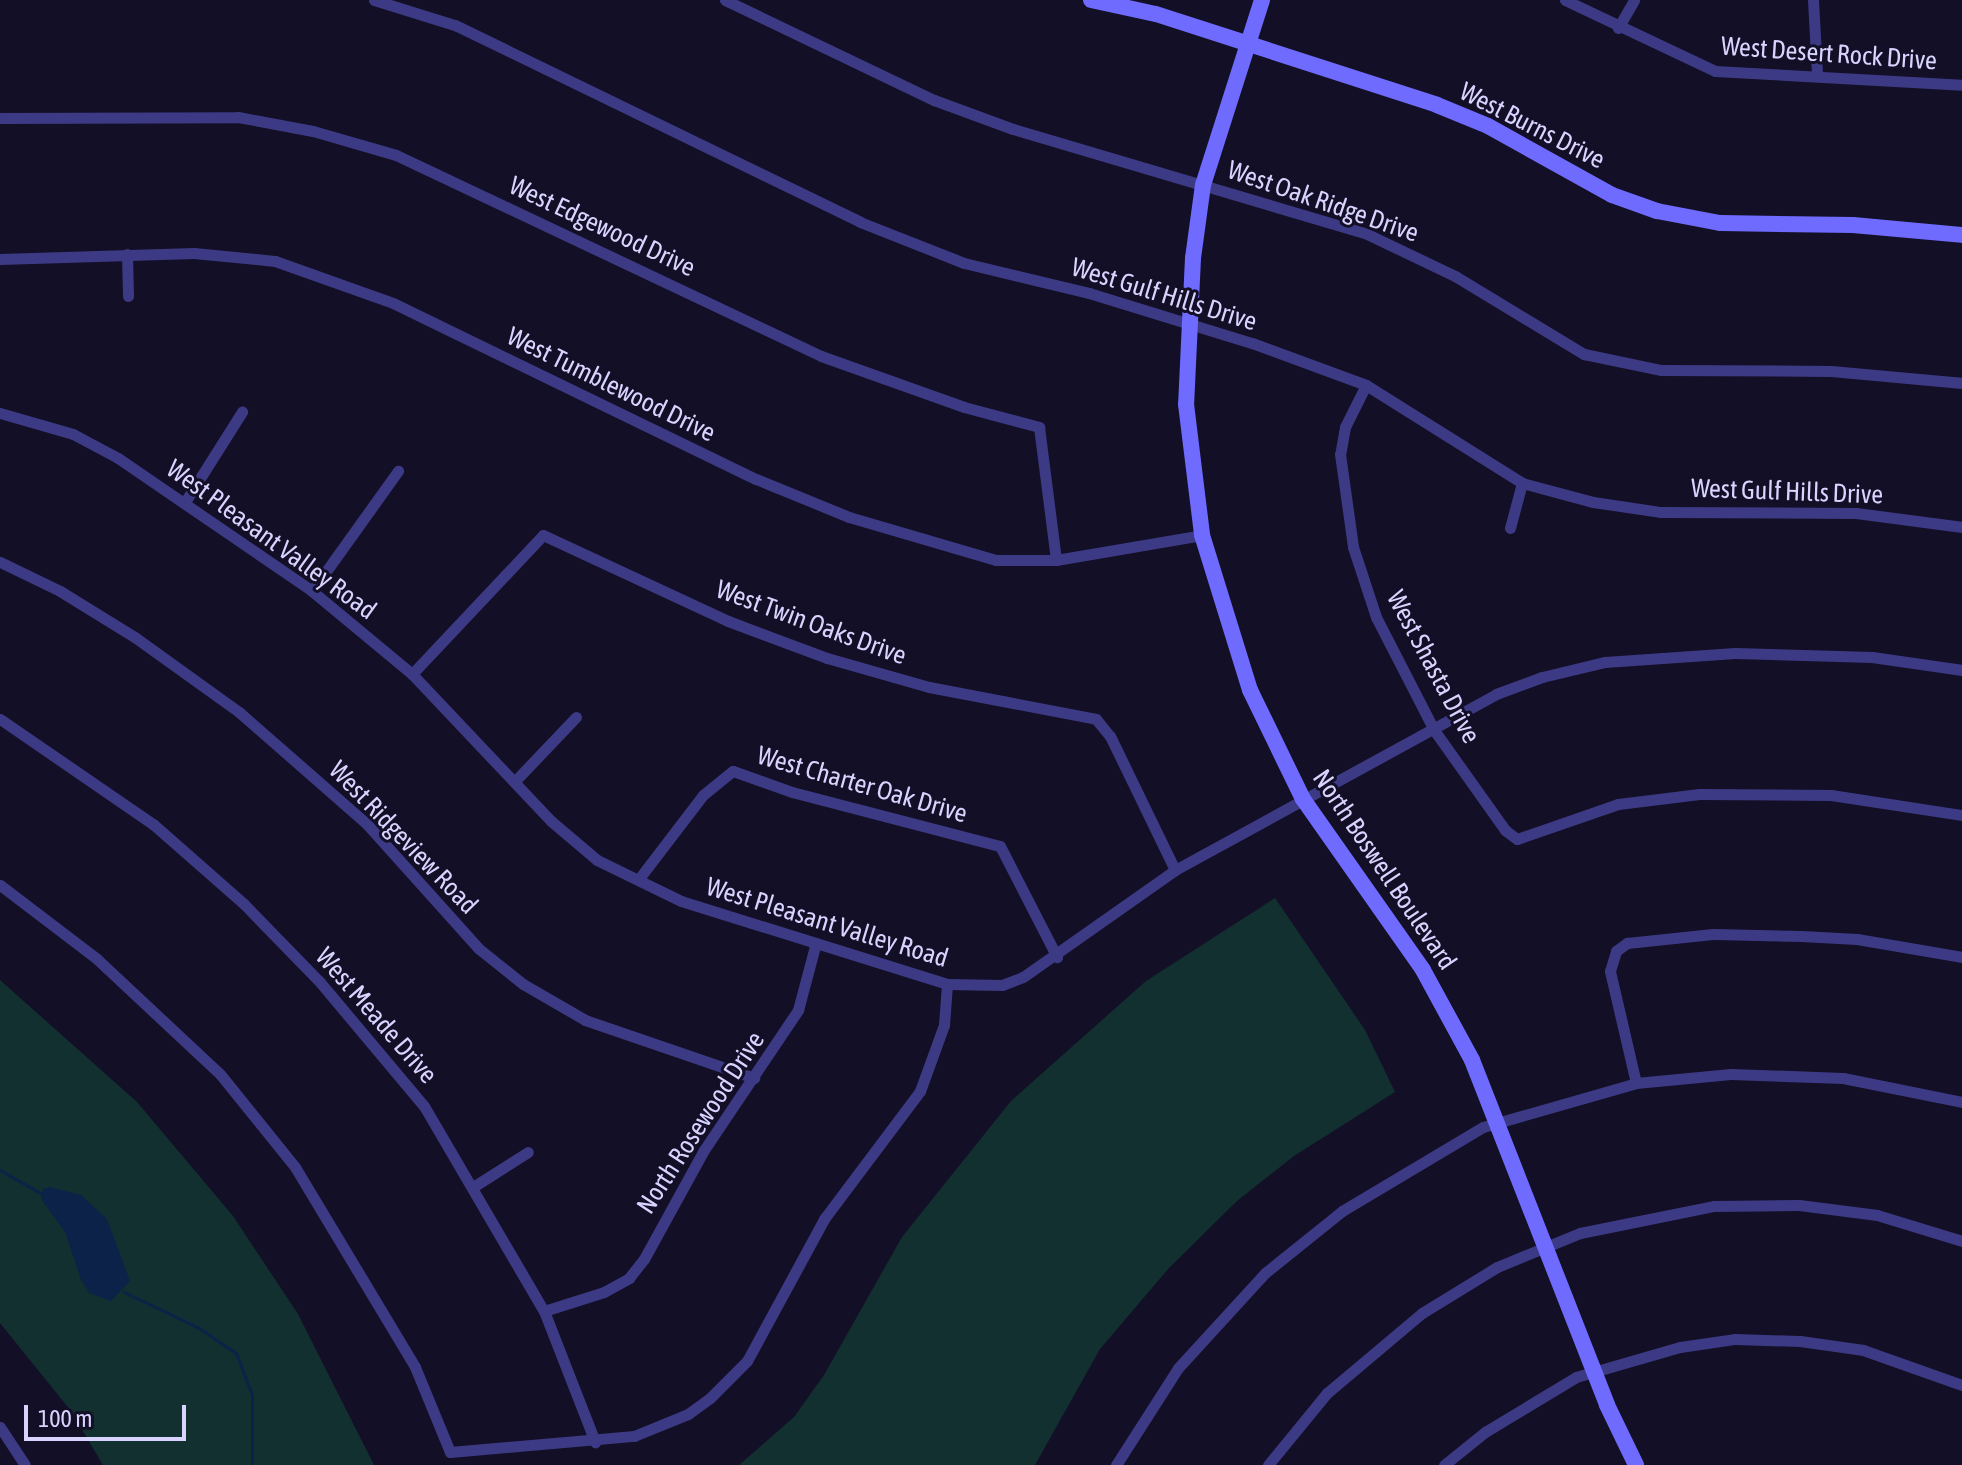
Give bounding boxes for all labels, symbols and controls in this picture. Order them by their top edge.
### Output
street label: West Desert Rock Drive [1720,31,1938,77]
street label: West Burns Drive [1454,76,1610,176]
street label: West Oak Ridge Drive [1223,155,1423,249]
street label: West Edgewood Drive [504,170,700,284]
street label: West Gulf Hills Drive [1068,252,1260,338]
street label: West Tumblewood Drive [502,321,720,449]
street label: West Pleasant Valley Road [160,454,382,626]
street label: West Gulf Hills Drive [1690,473,1884,511]
street label: West Twin Oaks Drive [712,574,910,672]
street label: West Shasta Drive [1380,585,1486,749]
street label: West Charter Oak Drive [753,740,971,830]
street label: West Ridgeview Road [322,755,484,921]
street label: North Boswell Boulevard [1305,764,1463,976]
street label: West Pleasant Valley Road [702,871,952,975]
street label: West Meade Drive [309,942,443,1090]
street label: North Rosewood Drive [631,1026,771,1220]
scale bar [28,1389,190,1439]
text: 100 m [38,1405,92,1432]

